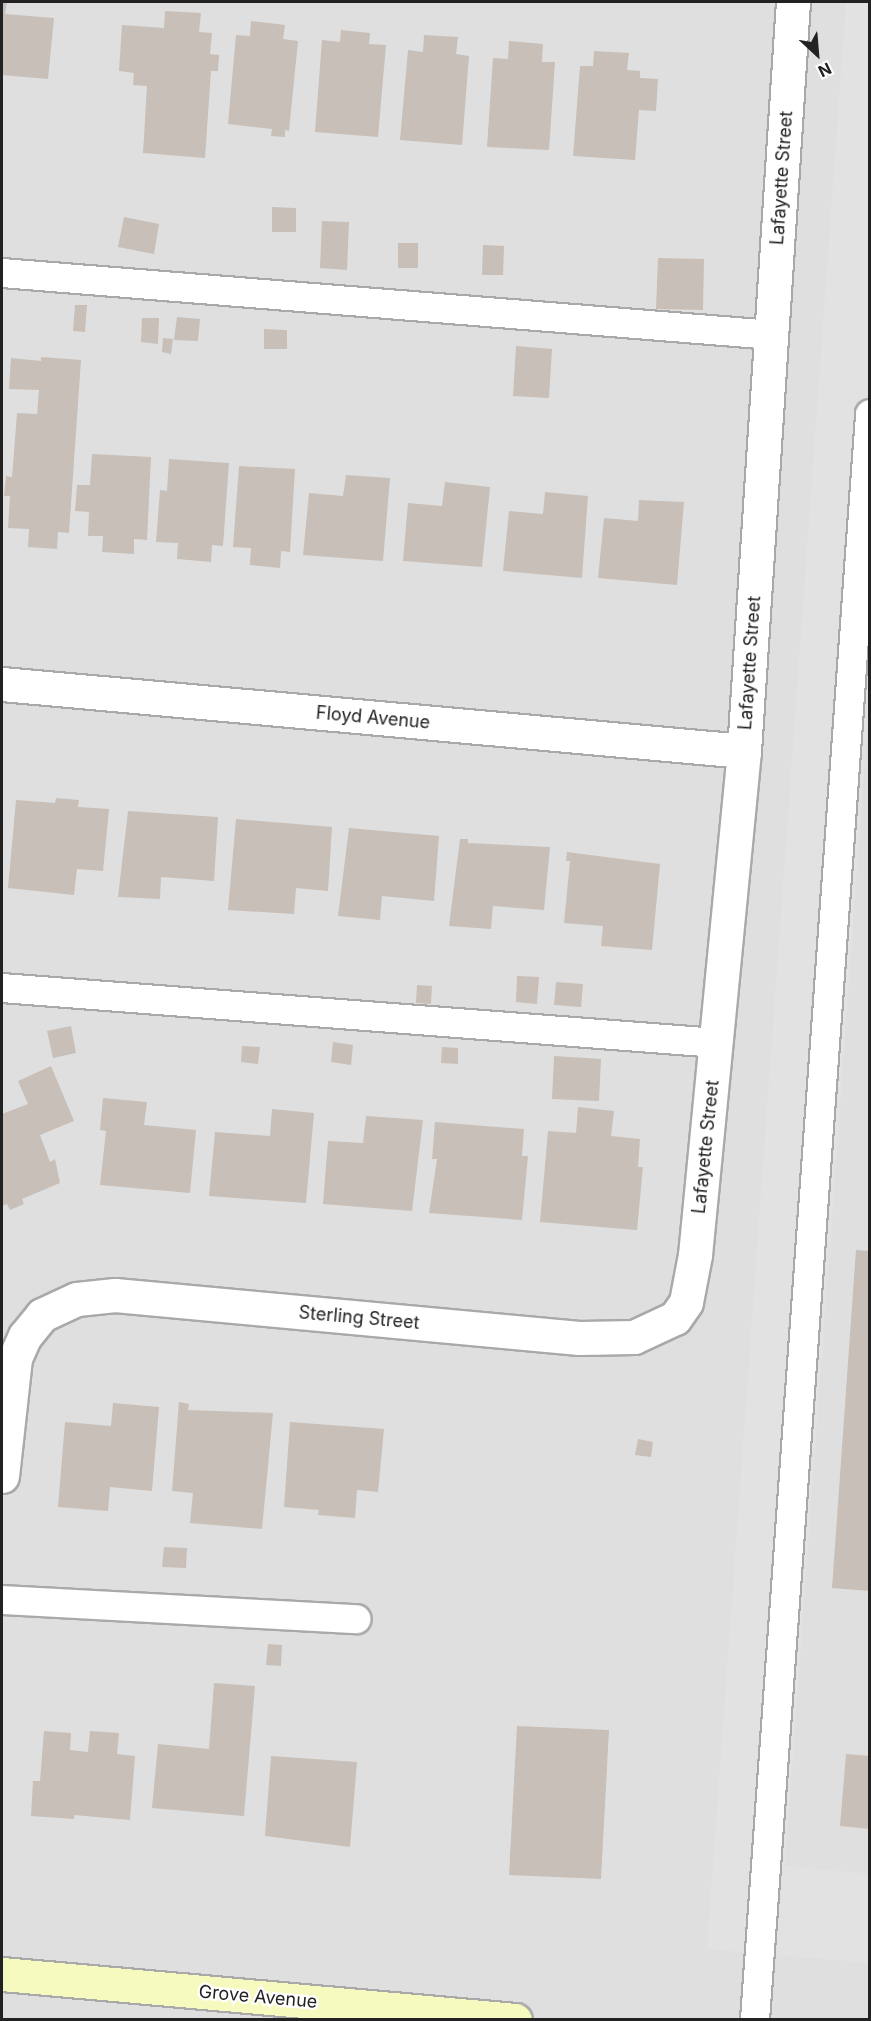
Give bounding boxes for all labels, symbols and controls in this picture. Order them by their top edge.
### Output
north arrow [787,24,847,84]
text: N [815,59,835,82]
street label: Lafayette Street [767,110,797,246]
street label: Lafayette Street [735,595,765,731]
street label: Floyd Avenue [315,702,431,734]
street label: Lafayette Street [688,1079,724,1215]
street label: Sterling Street [298,1302,420,1334]
street label: Grove Avenue [198,1981,318,2013]

